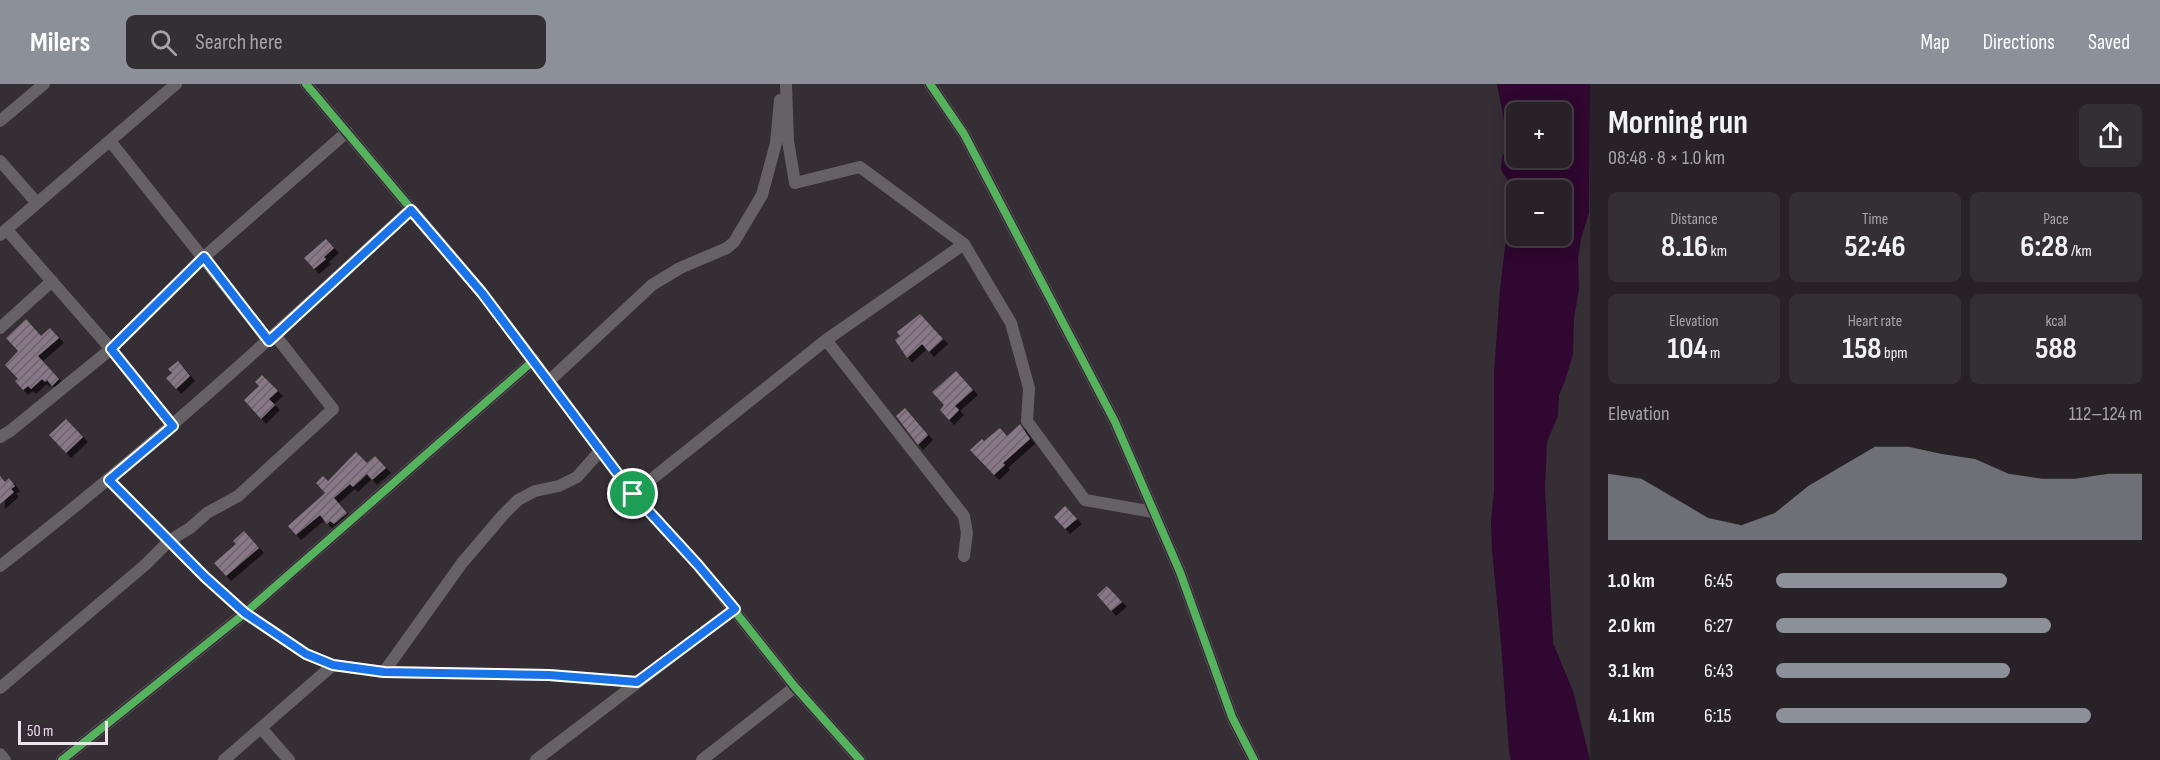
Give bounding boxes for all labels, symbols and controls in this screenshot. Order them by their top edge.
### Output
search box [126,15,546,69]
text: Milers [30,26,90,59]
icon: search [147,26,180,59]
text: Search here [195,29,283,56]
text: Map [1920,30,1950,55]
text: Directions [1983,30,2055,55]
text: Saved [2088,30,2130,55]
map controls [1506,102,1572,246]
button: + [1506,102,1572,168]
text: Morning run [1608,103,1748,143]
button: share [2079,104,2142,167]
text: 08:48 · 8 × 1.0 km [1608,146,1725,170]
button: − [1506,180,1572,246]
text: Distance [1670,210,1718,229]
text: Time [1862,210,1888,229]
text: Pace [2043,210,2069,229]
text: 8.16 [1661,229,1708,265]
text: 52:46 [1844,229,1906,265]
text: 6:28 [2020,229,2068,265]
text: km [1708,242,1727,261]
text: /km [2068,242,2092,261]
text: Elevation [1669,312,1719,331]
text: Heart rate [1848,312,1902,331]
text: kcal [2045,312,2067,331]
text: 104 [1668,331,1708,367]
text: 158 [1842,331,1882,367]
text: 588 [2035,331,2077,367]
text: m [1708,344,1720,363]
text: bpm [1882,344,1908,363]
text: Elevation [1608,402,1670,426]
text: 112–124 m [2069,402,2142,426]
pin [607,468,658,519]
icon: arrive [616,477,649,510]
text: 1.0 km [1608,569,1655,593]
text: 6:45 [1704,569,1733,593]
text: 2.0 km [1608,614,1655,638]
text: 6:27 [1704,614,1733,638]
text: 3.1 km [1608,659,1654,683]
text: 6:43 [1704,659,1733,683]
text: 4.1 km [1608,704,1655,728]
text: 6:15 [1704,704,1732,728]
scale bar [18,718,108,746]
text: 50 m [27,722,53,741]

